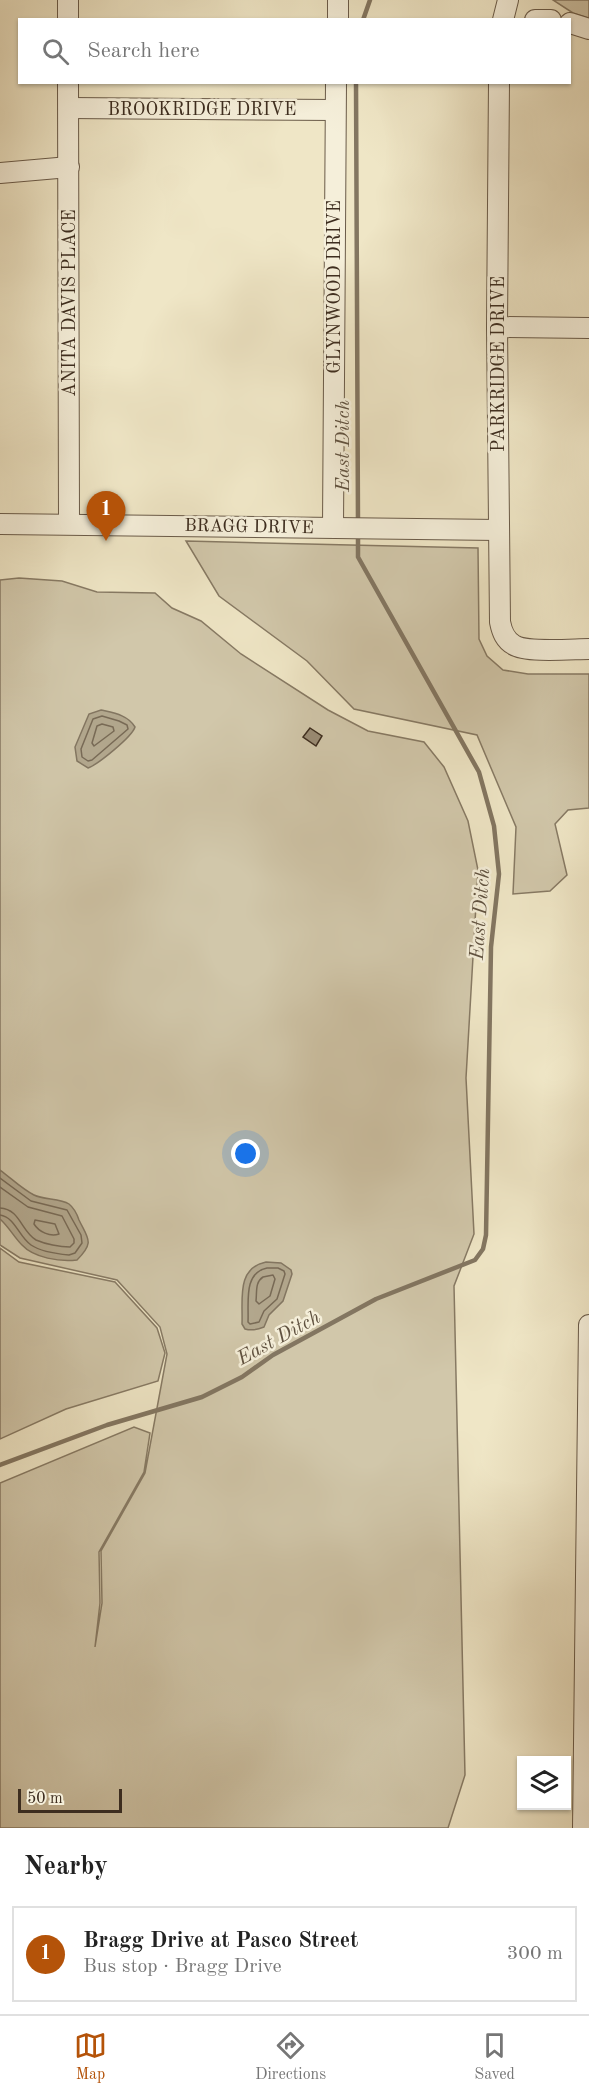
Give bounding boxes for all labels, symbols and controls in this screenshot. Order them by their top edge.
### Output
search box [18,18,571,84]
icon: search [39,35,72,68]
text: Search here [87,40,200,62]
street label: BROOKRIDGE DRIVE [108,101,296,119]
street label: GLYNWOOD DRIVE [326,200,344,374]
street label: ANITA DAVIS PLACE [61,209,79,397]
street label: PARKRIDGE DRIVE [490,276,508,452]
water label: East Ditch [334,400,354,493]
pin: 1 [86,492,126,541]
street label: BRAGG DRIVE [184,517,314,537]
water label: East Ditch [468,868,494,962]
your location [231,1139,260,1168]
water label: East Ditch [233,1308,324,1370]
map controls [517,1756,571,1810]
button: layers [517,1756,571,1810]
scale bar [18,1786,122,1814]
text: 50 m [27,1791,63,1807]
text: Nearby [24,1854,108,1880]
text: Bragg Drive at Pasco Street [83,1930,358,1952]
text: 1 [40,1944,51,1964]
text: 300 m [507,1944,563,1964]
text: Bus stop · Bragg Drive [83,1957,282,1977]
tab: Map [74,2029,107,2085]
tab: Directions [255,2029,326,2085]
tab: Saved [474,2029,515,2085]

